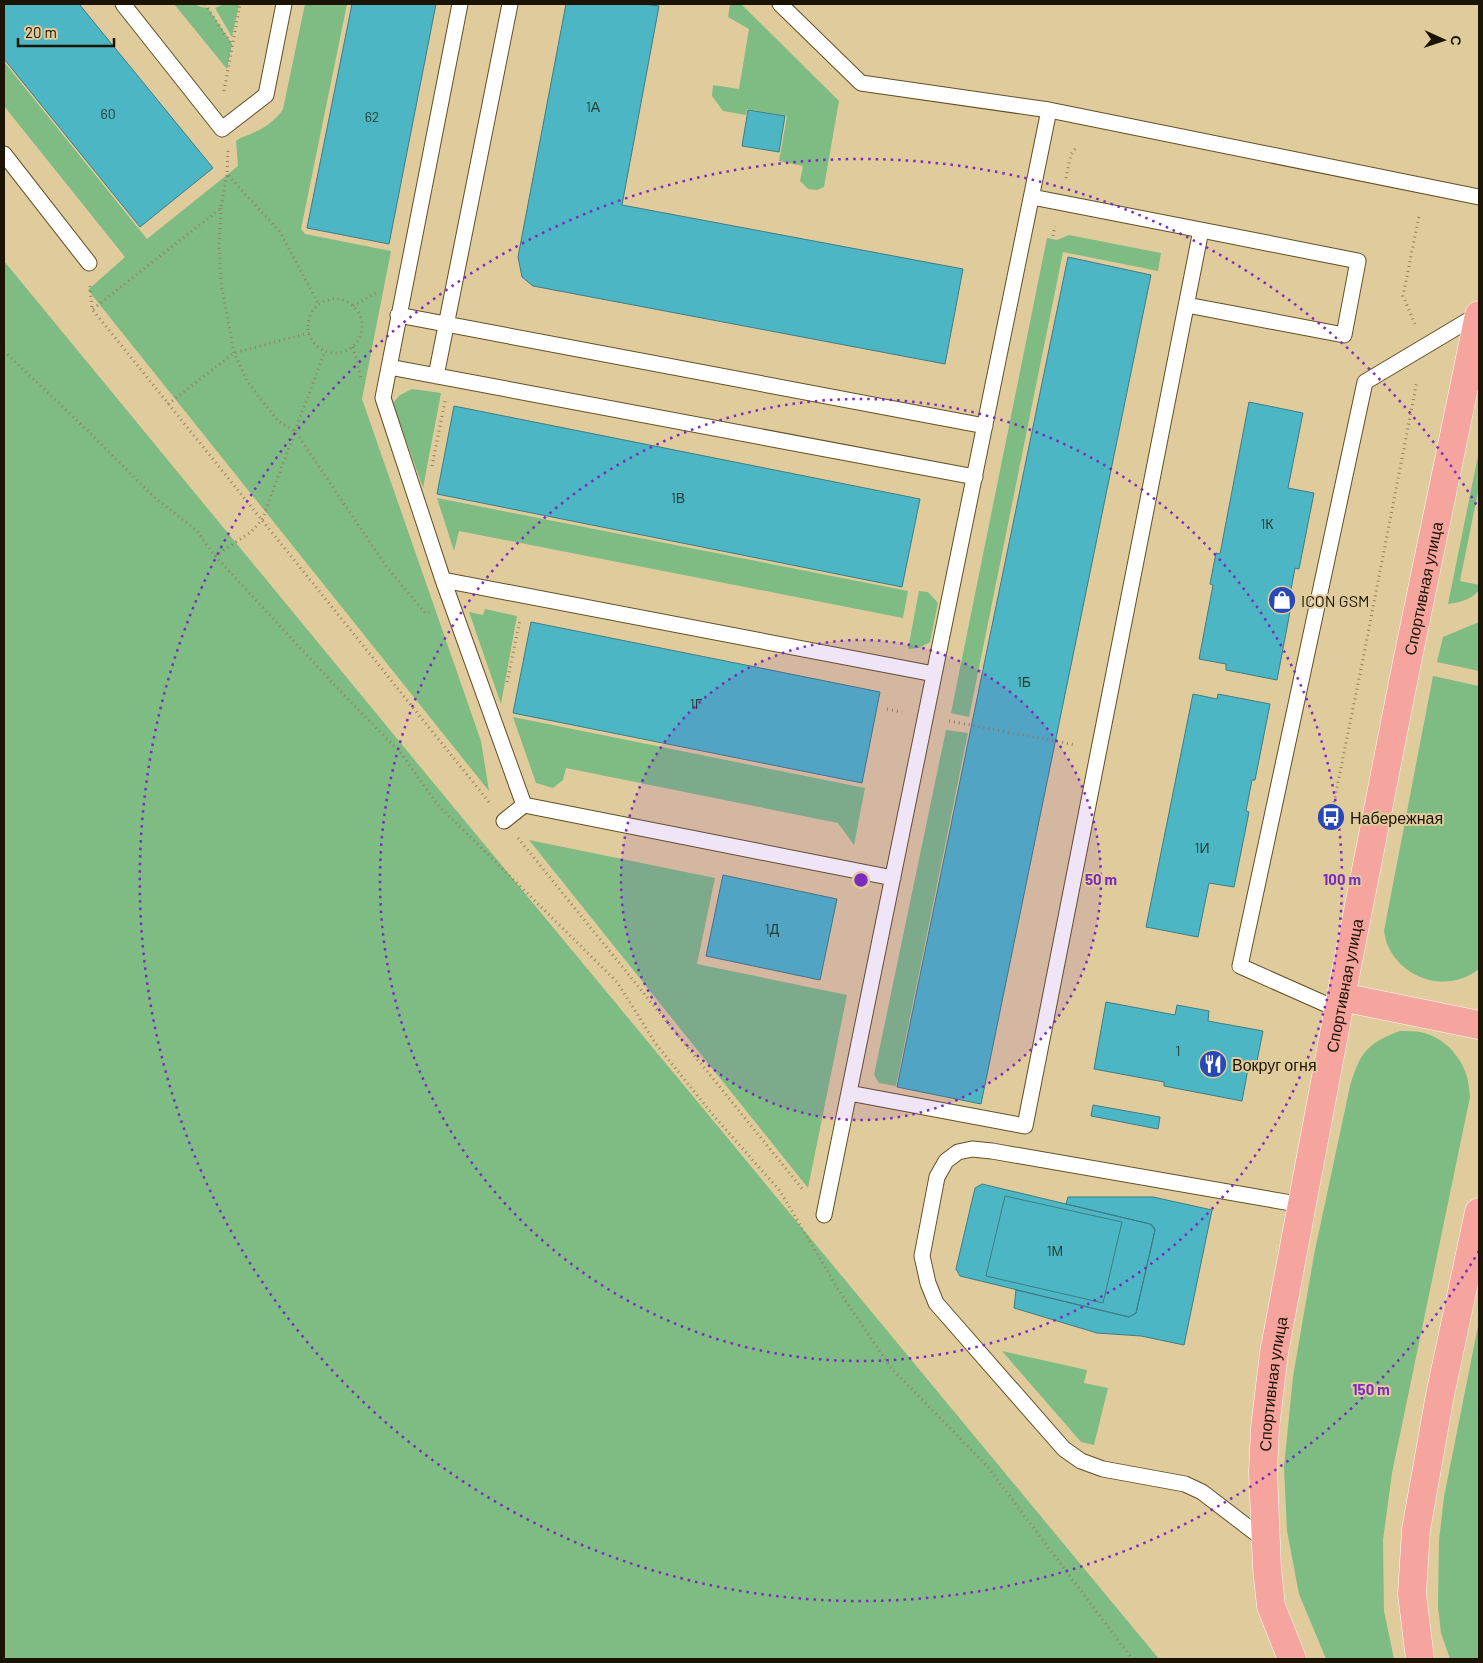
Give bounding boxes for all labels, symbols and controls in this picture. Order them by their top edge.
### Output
scale bar [18,15,114,47]
north arrow [1418,15,1468,65]
text: 20 m [25,23,57,41]
text: С [1448,35,1465,46]
house number: 1А [586,98,601,115]
house number: 60 [100,105,116,122]
house number: 62 [365,108,379,125]
house number: 1В [671,489,685,506]
house number: 1К [1260,515,1274,532]
street label: Спортивная улица [1399,520,1445,657]
shop icon: ICON GSM [1267,585,1297,615]
place label: ICON GSM [1301,591,1369,610]
house number: 1Б [1017,673,1031,690]
house number: 1Г [690,695,703,712]
bus stop icon: Набережная [1316,802,1346,832]
place label: Набережная [1350,808,1443,827]
house number: 1И [1195,839,1209,856]
text: 50 m [1085,870,1117,888]
text: 100 m [1323,870,1361,888]
centre of rings [852,871,870,889]
street label: Спортивная улица [1321,917,1366,1054]
house number: 1Д [765,920,780,937]
house number: 1 [1176,1042,1180,1059]
restaurant icon: Вокруг огня [1198,1049,1228,1079]
place label: Вокруг огня [1232,1055,1317,1074]
house number: 1М [1047,1242,1063,1259]
street label: Спортивная улица [1254,1315,1290,1452]
text: 150 m [1352,1380,1390,1398]

